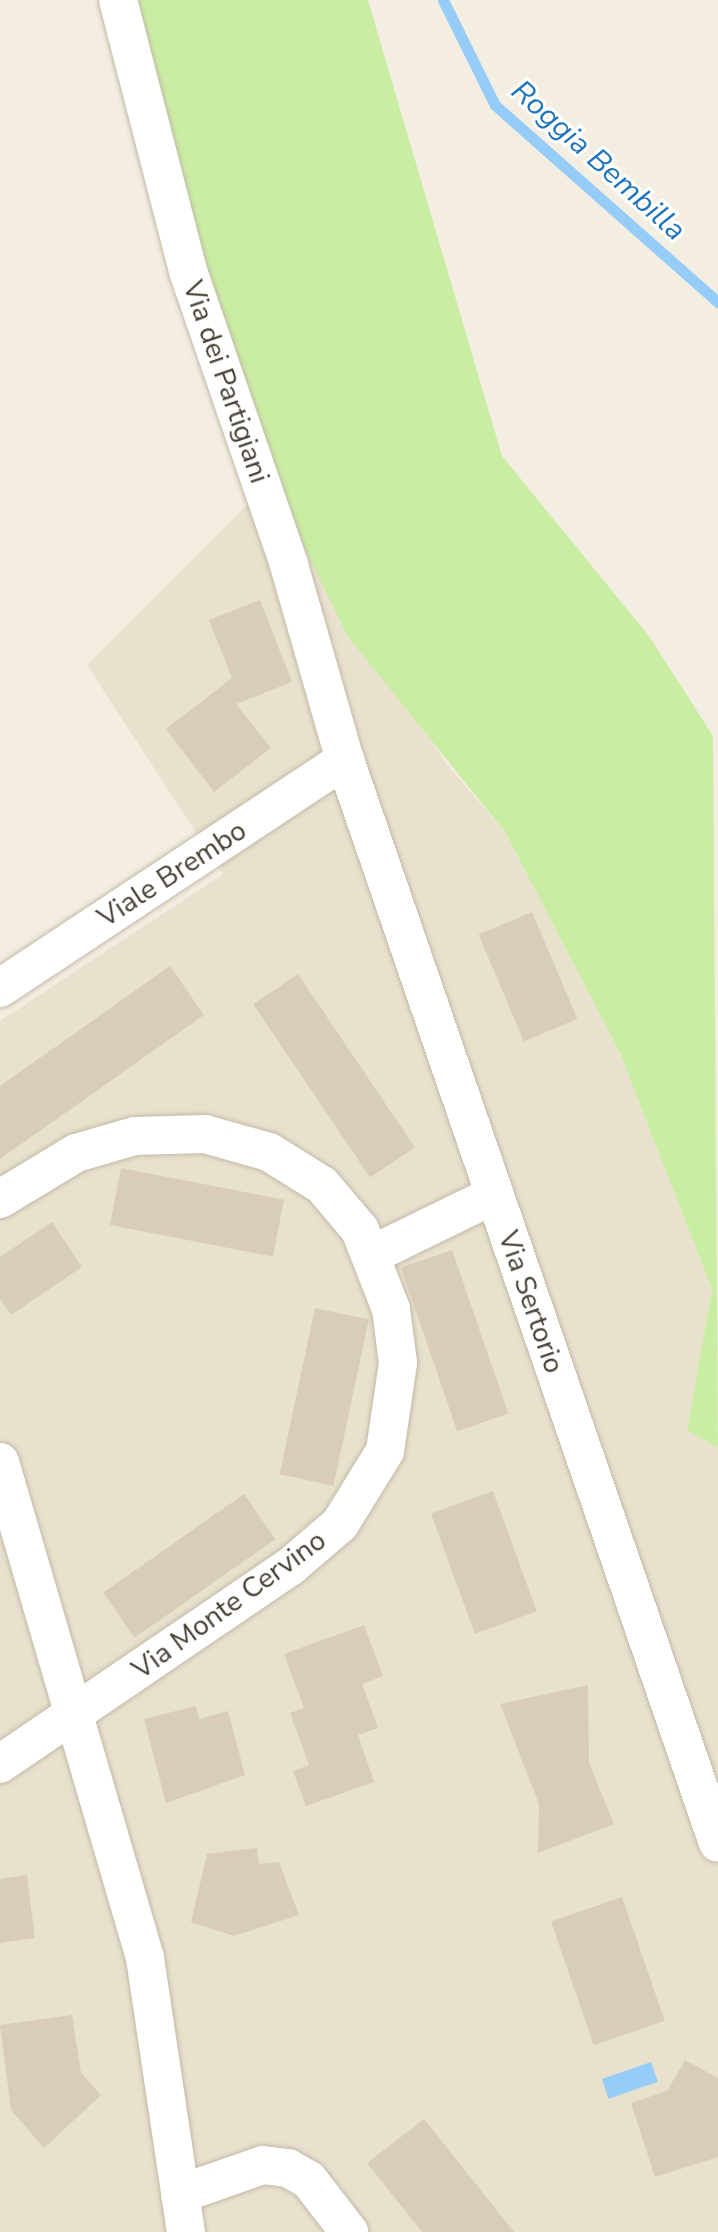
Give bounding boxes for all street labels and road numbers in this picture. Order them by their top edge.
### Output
street label: Via dei Partigiani [176,276,276,488]
street label: Viale Brembo [91,814,253,934]
street label: Via Sertorio [491,1227,571,1377]
street label: Via Monte Cervino [126,1524,332,1686]

